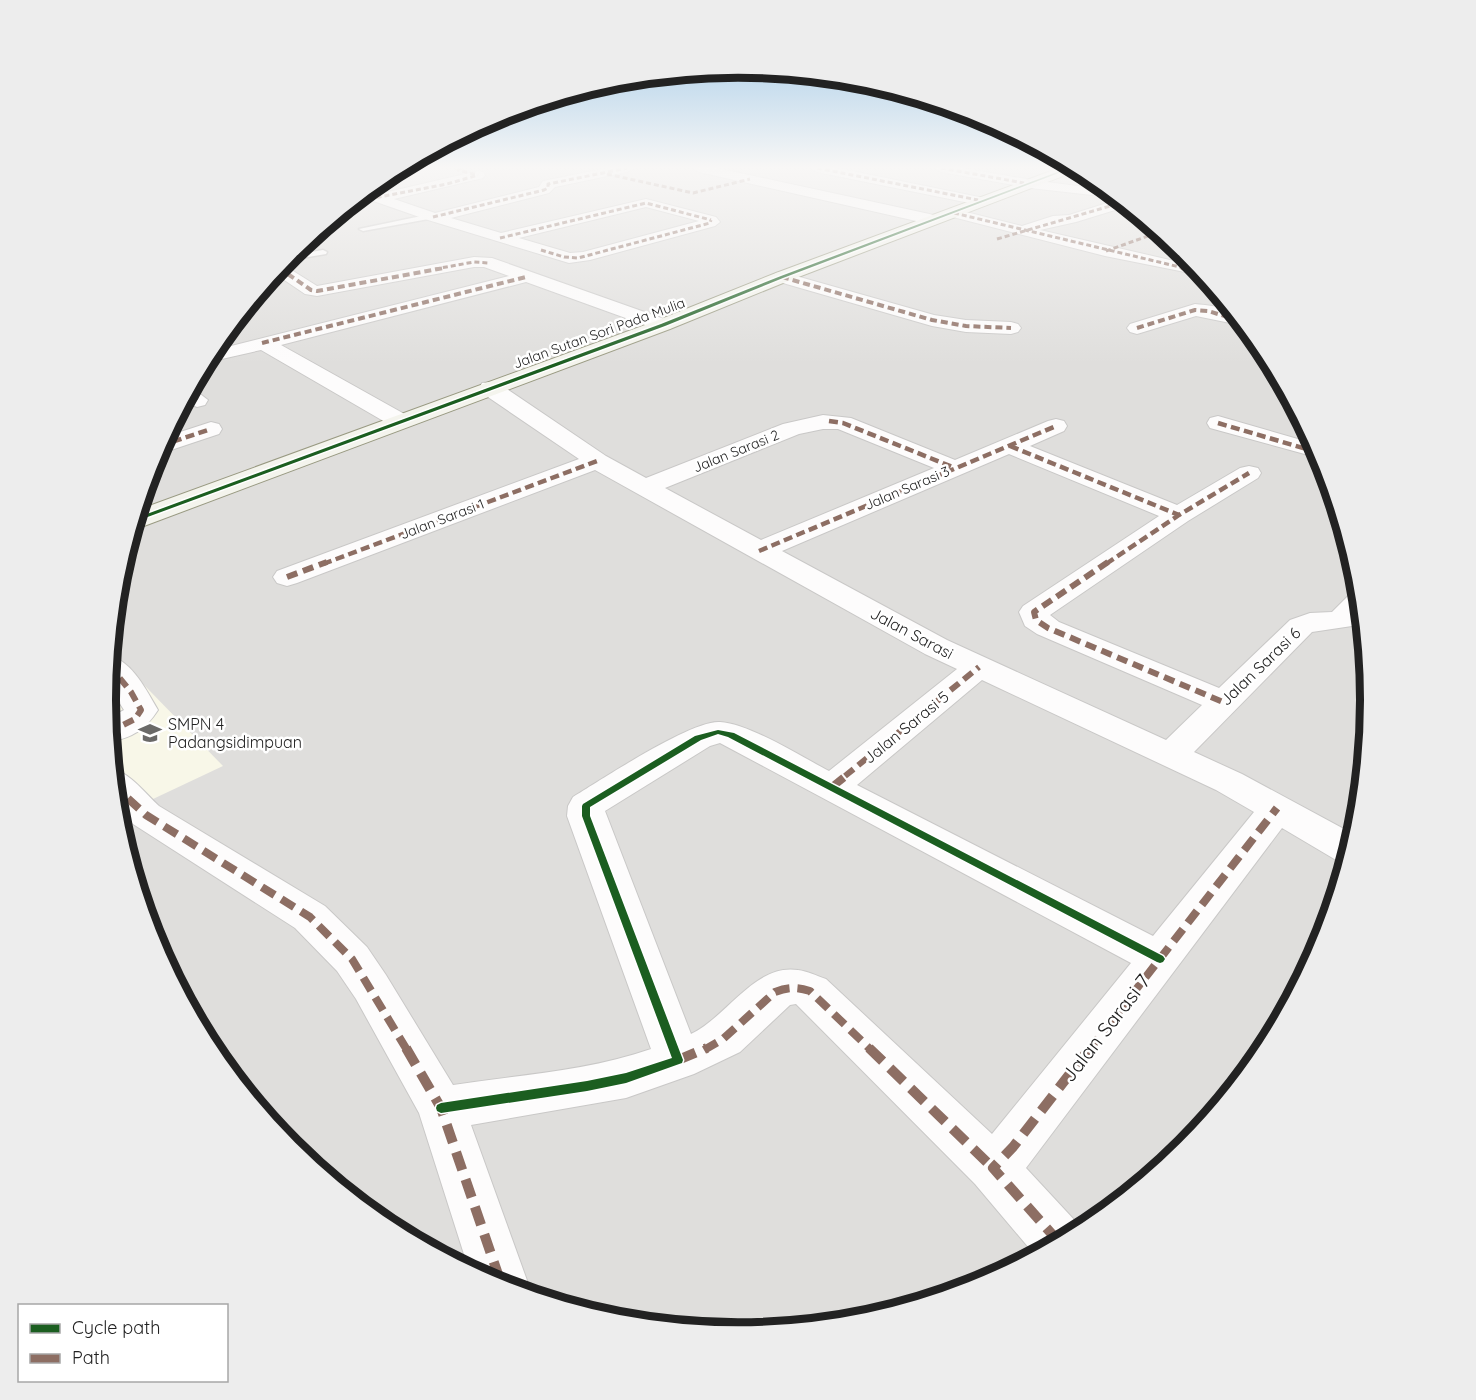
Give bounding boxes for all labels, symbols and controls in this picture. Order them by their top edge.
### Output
street label: Jalan Sutan Sori Pada Mulia [511,294,687,372]
street label: Jalan Sarasi 2 [690,425,782,476]
street label: Jalan Sarasi 3 [862,462,952,514]
street label: Jalan Sarasi 1 [397,495,487,543]
street label: Jalan Sarasi [867,603,957,663]
street label: Jalan Sarasi 6 [1216,622,1305,709]
street label: Jalan Sarasi 5 [859,686,953,768]
place label: SMPN 4 Padangsidimpuan [168,714,302,752]
school or university icon: SMPN 4 Padangsidimpuan [137,720,163,746]
street label: Jalan Sarasi 7 [1056,969,1155,1086]
legend [18,1304,228,1382]
text: Cycle path [72,1316,160,1339]
text: Path [72,1346,110,1369]

